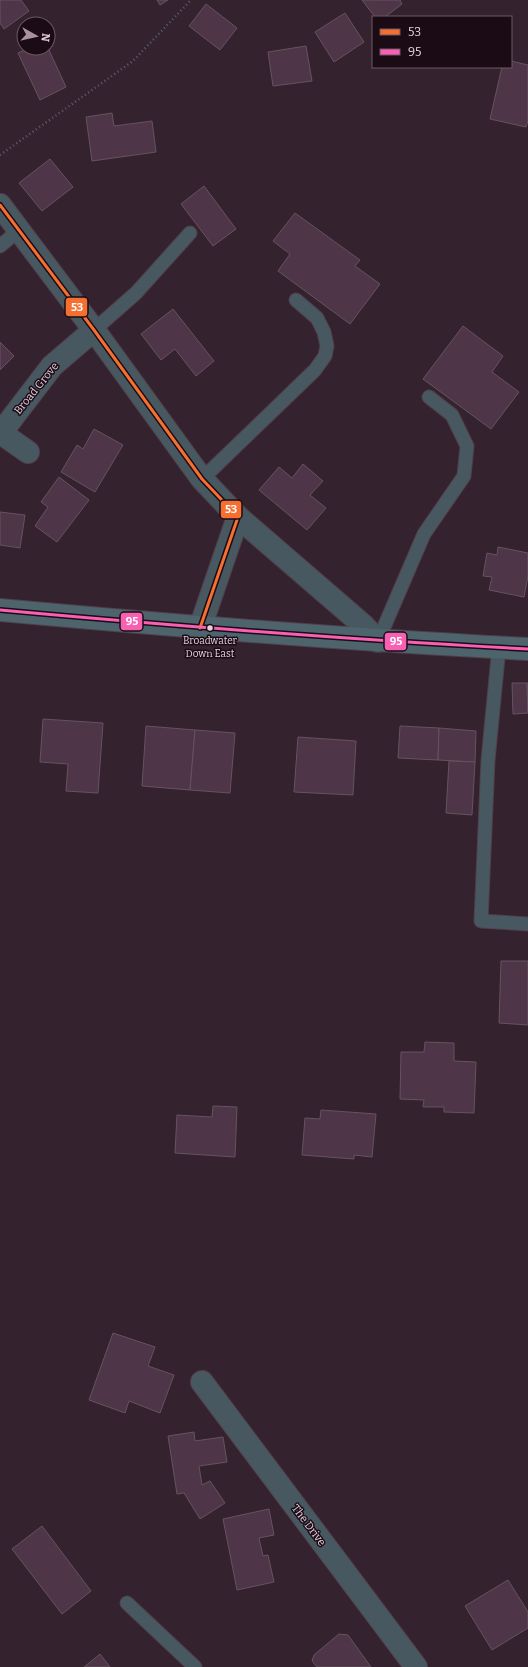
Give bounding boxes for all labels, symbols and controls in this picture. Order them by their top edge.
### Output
north arrow [16,16,56,56]
legend [372,16,512,68]
text: 53 [408,25,421,39]
text: N [38,32,52,43]
text: 95 [408,45,421,59]
line badge: 53 [65,297,88,317]
text: 53 [71,301,83,314]
street label: Broad Grove [12,360,61,417]
line badge: 53 [220,500,242,519]
text: 53 [225,503,237,516]
line badge: 95 [120,612,143,631]
text: 95 [126,615,138,628]
marker: Broadwater Down East [205,623,215,633]
line badge: 95 [384,632,407,651]
place label: Broadwater Down East [183,635,238,660]
text: 95 [390,635,402,648]
street label: The Drive [289,1502,328,1549]

